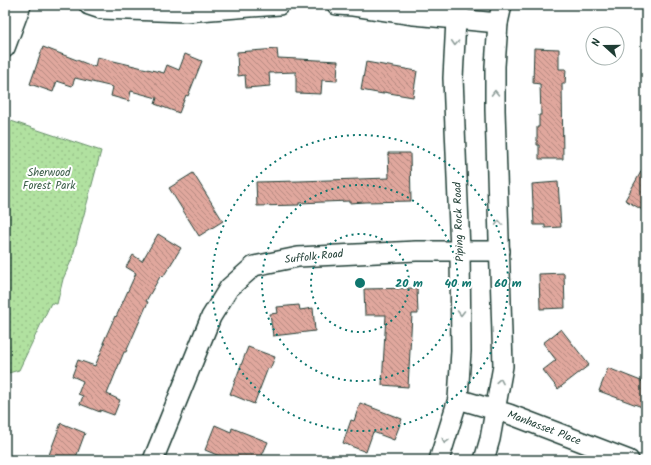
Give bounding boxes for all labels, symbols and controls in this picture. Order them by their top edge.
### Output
north arrow [585,26,625,66]
text: N [587,36,606,49]
one-way arrow [451,40,459,46]
one-way arrow [491,90,499,96]
park label: Sherwood Forest Park [23,164,76,195]
street label: Piping Rock Road [449,181,469,262]
one-way arrow [495,220,504,226]
street label: Suffolk Road [284,245,345,269]
text: 20 m [395,274,423,293]
text: 40 m [444,274,472,293]
text: 60 m [494,274,522,293]
centre of rings [353,276,367,290]
one-way arrow [457,310,465,316]
one-way arrow [496,378,504,384]
street label: Manhasset Place [505,406,583,450]
one-way arrow [441,437,450,444]

